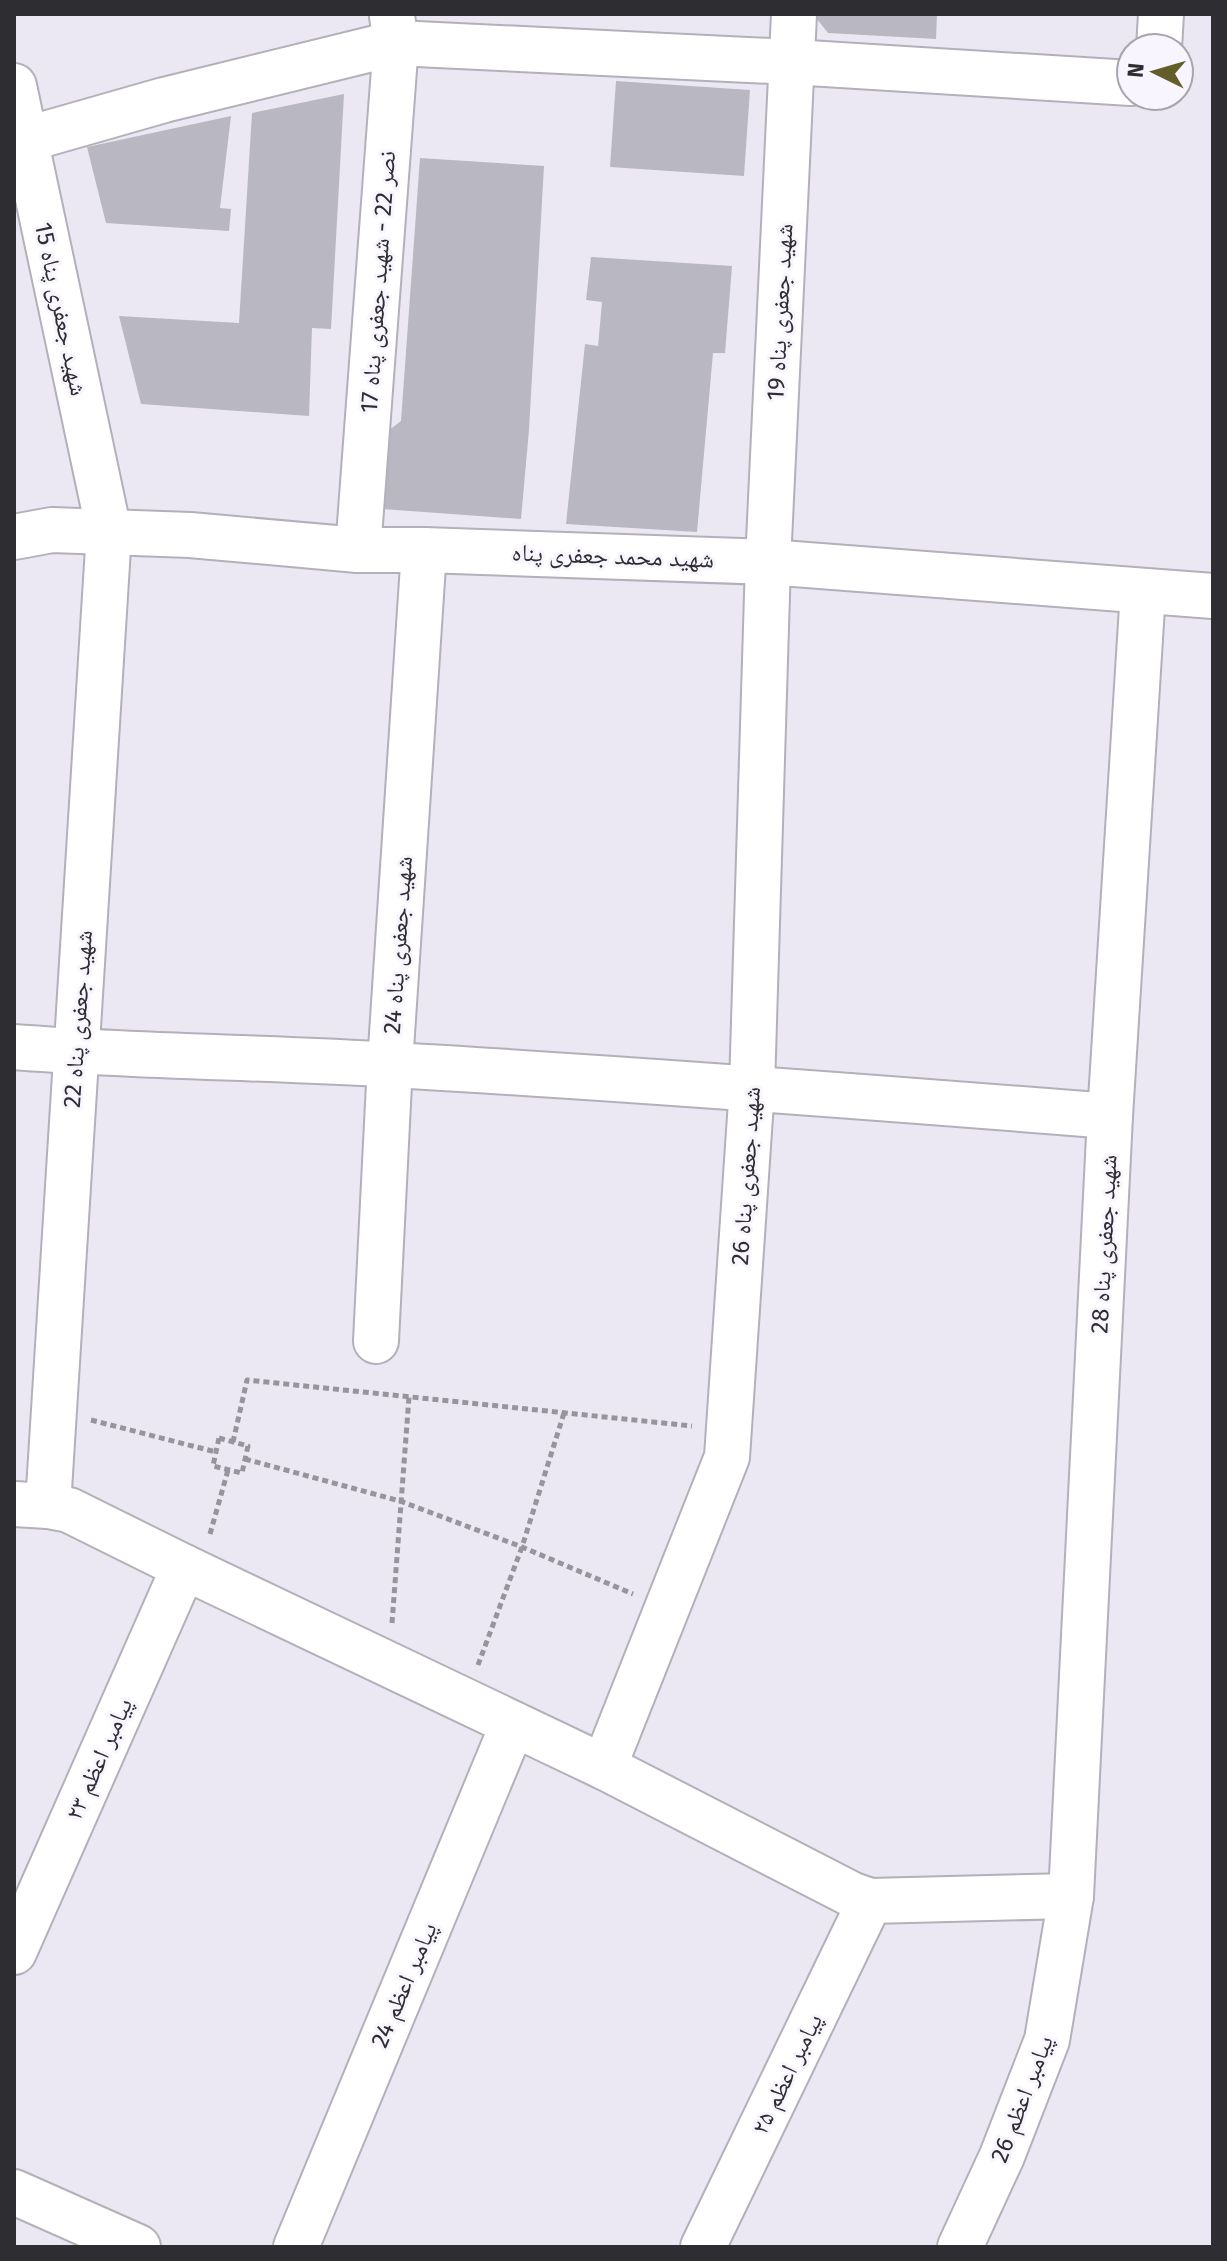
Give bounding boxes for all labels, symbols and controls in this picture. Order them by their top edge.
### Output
north arrow [1115,32,1195,112]
text: N [1121,62,1150,79]
street label: نصر 22 - شهید جعفری پناه 17 [355,150,401,414]
street label: شهید جعفری پناه 15 [29,220,93,398]
street label: شهید جعفری پناه 19 [761,223,799,401]
street label: شهید محمد جعفری پناه [511,538,715,574]
street label: شهید جعفری پناه 24 [378,855,418,1035]
street label: شهید جعفری پناه 22 [58,929,98,1109]
street label: شهید جعفری پناه 26 [726,1086,766,1266]
street label: شهید جعفری پناه 28 [1085,1154,1123,1334]
street label: پیامبر اعظم ۲۳ [60,1694,140,1825]
street label: پیامبر اعظم 24 [365,1918,445,2052]
street label: پیامبر اعظم ۲۵ [746,2009,830,2140]
street label: پیامبر اعظم 26 [985,2032,1061,2167]

